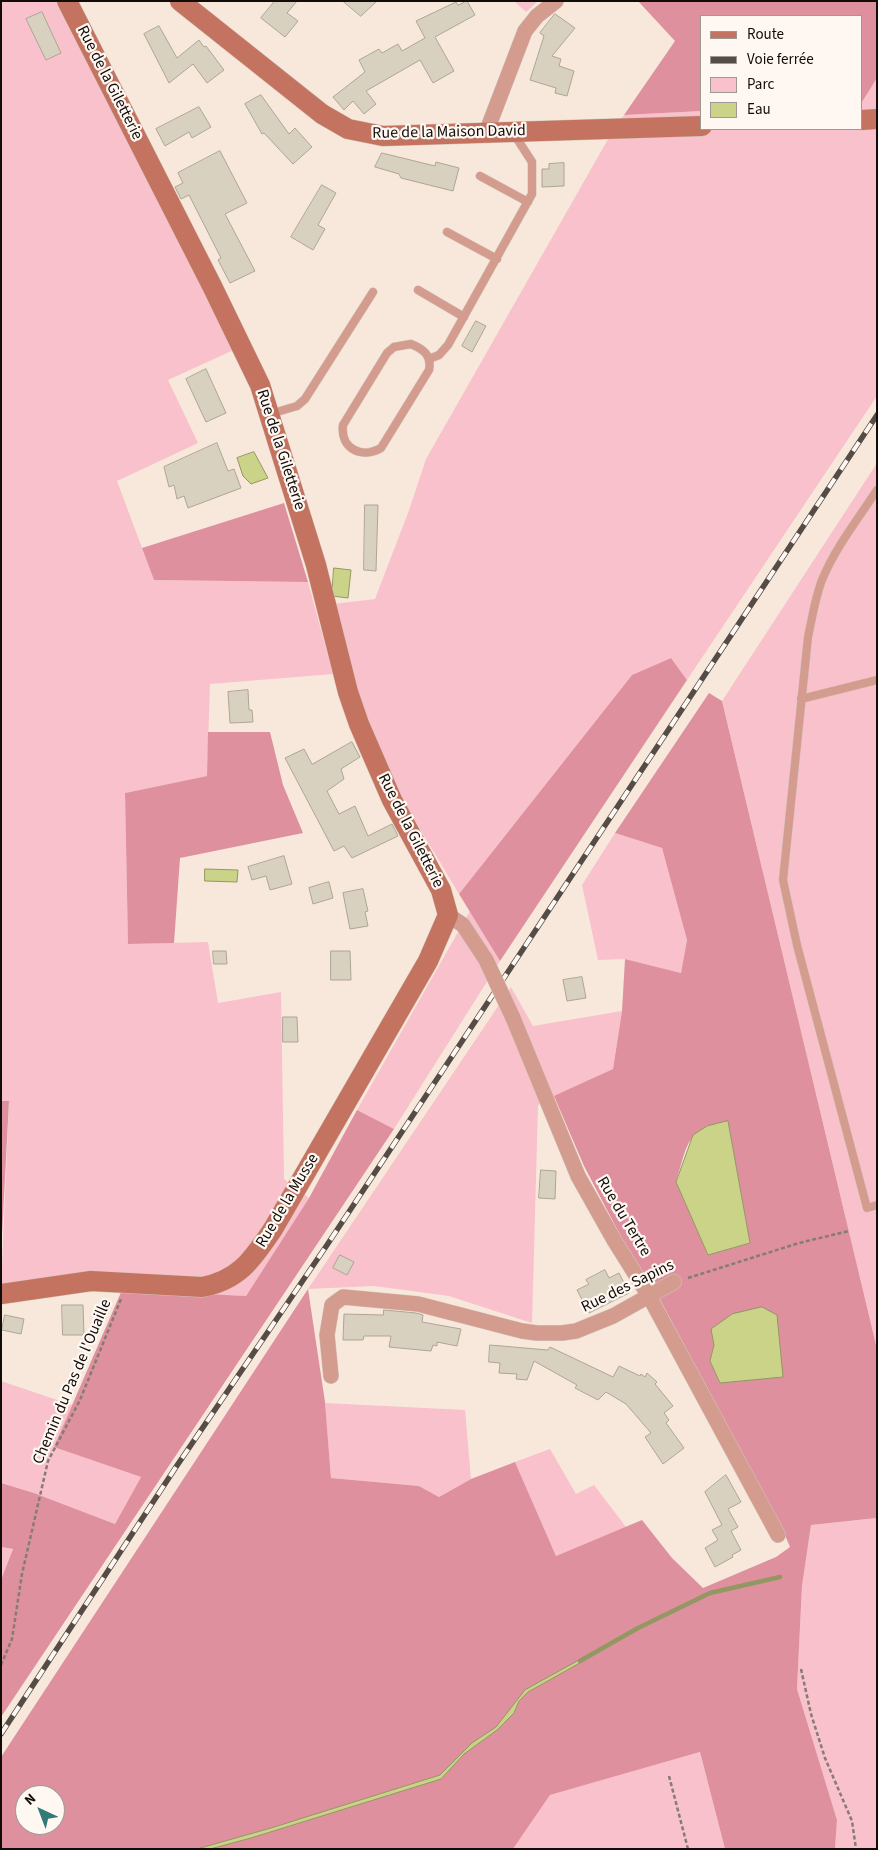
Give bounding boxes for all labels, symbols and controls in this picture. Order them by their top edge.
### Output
legend [700,15,863,130]
street label: Rue de la Giletterie [72,23,146,143]
text: Route [747,24,784,45]
text: Voie ferrée [747,49,814,70]
text: Parc [747,74,774,95]
text: Eau [747,99,771,120]
street label: Rue de la Maison David [372,122,526,144]
street label: Rue de la Giletterie [251,387,309,513]
street label: Rue de la Giletterie [373,771,447,891]
street label: Rue de la Musse [252,1151,324,1251]
street label: Rue du Tertre [592,1174,654,1260]
street label: Rue des Sapins [579,1256,677,1318]
street label: Chemin du Pas de l'Ouaille [29,1297,117,1467]
north arrow [15,1785,65,1835]
text: N [20,1789,41,1810]

